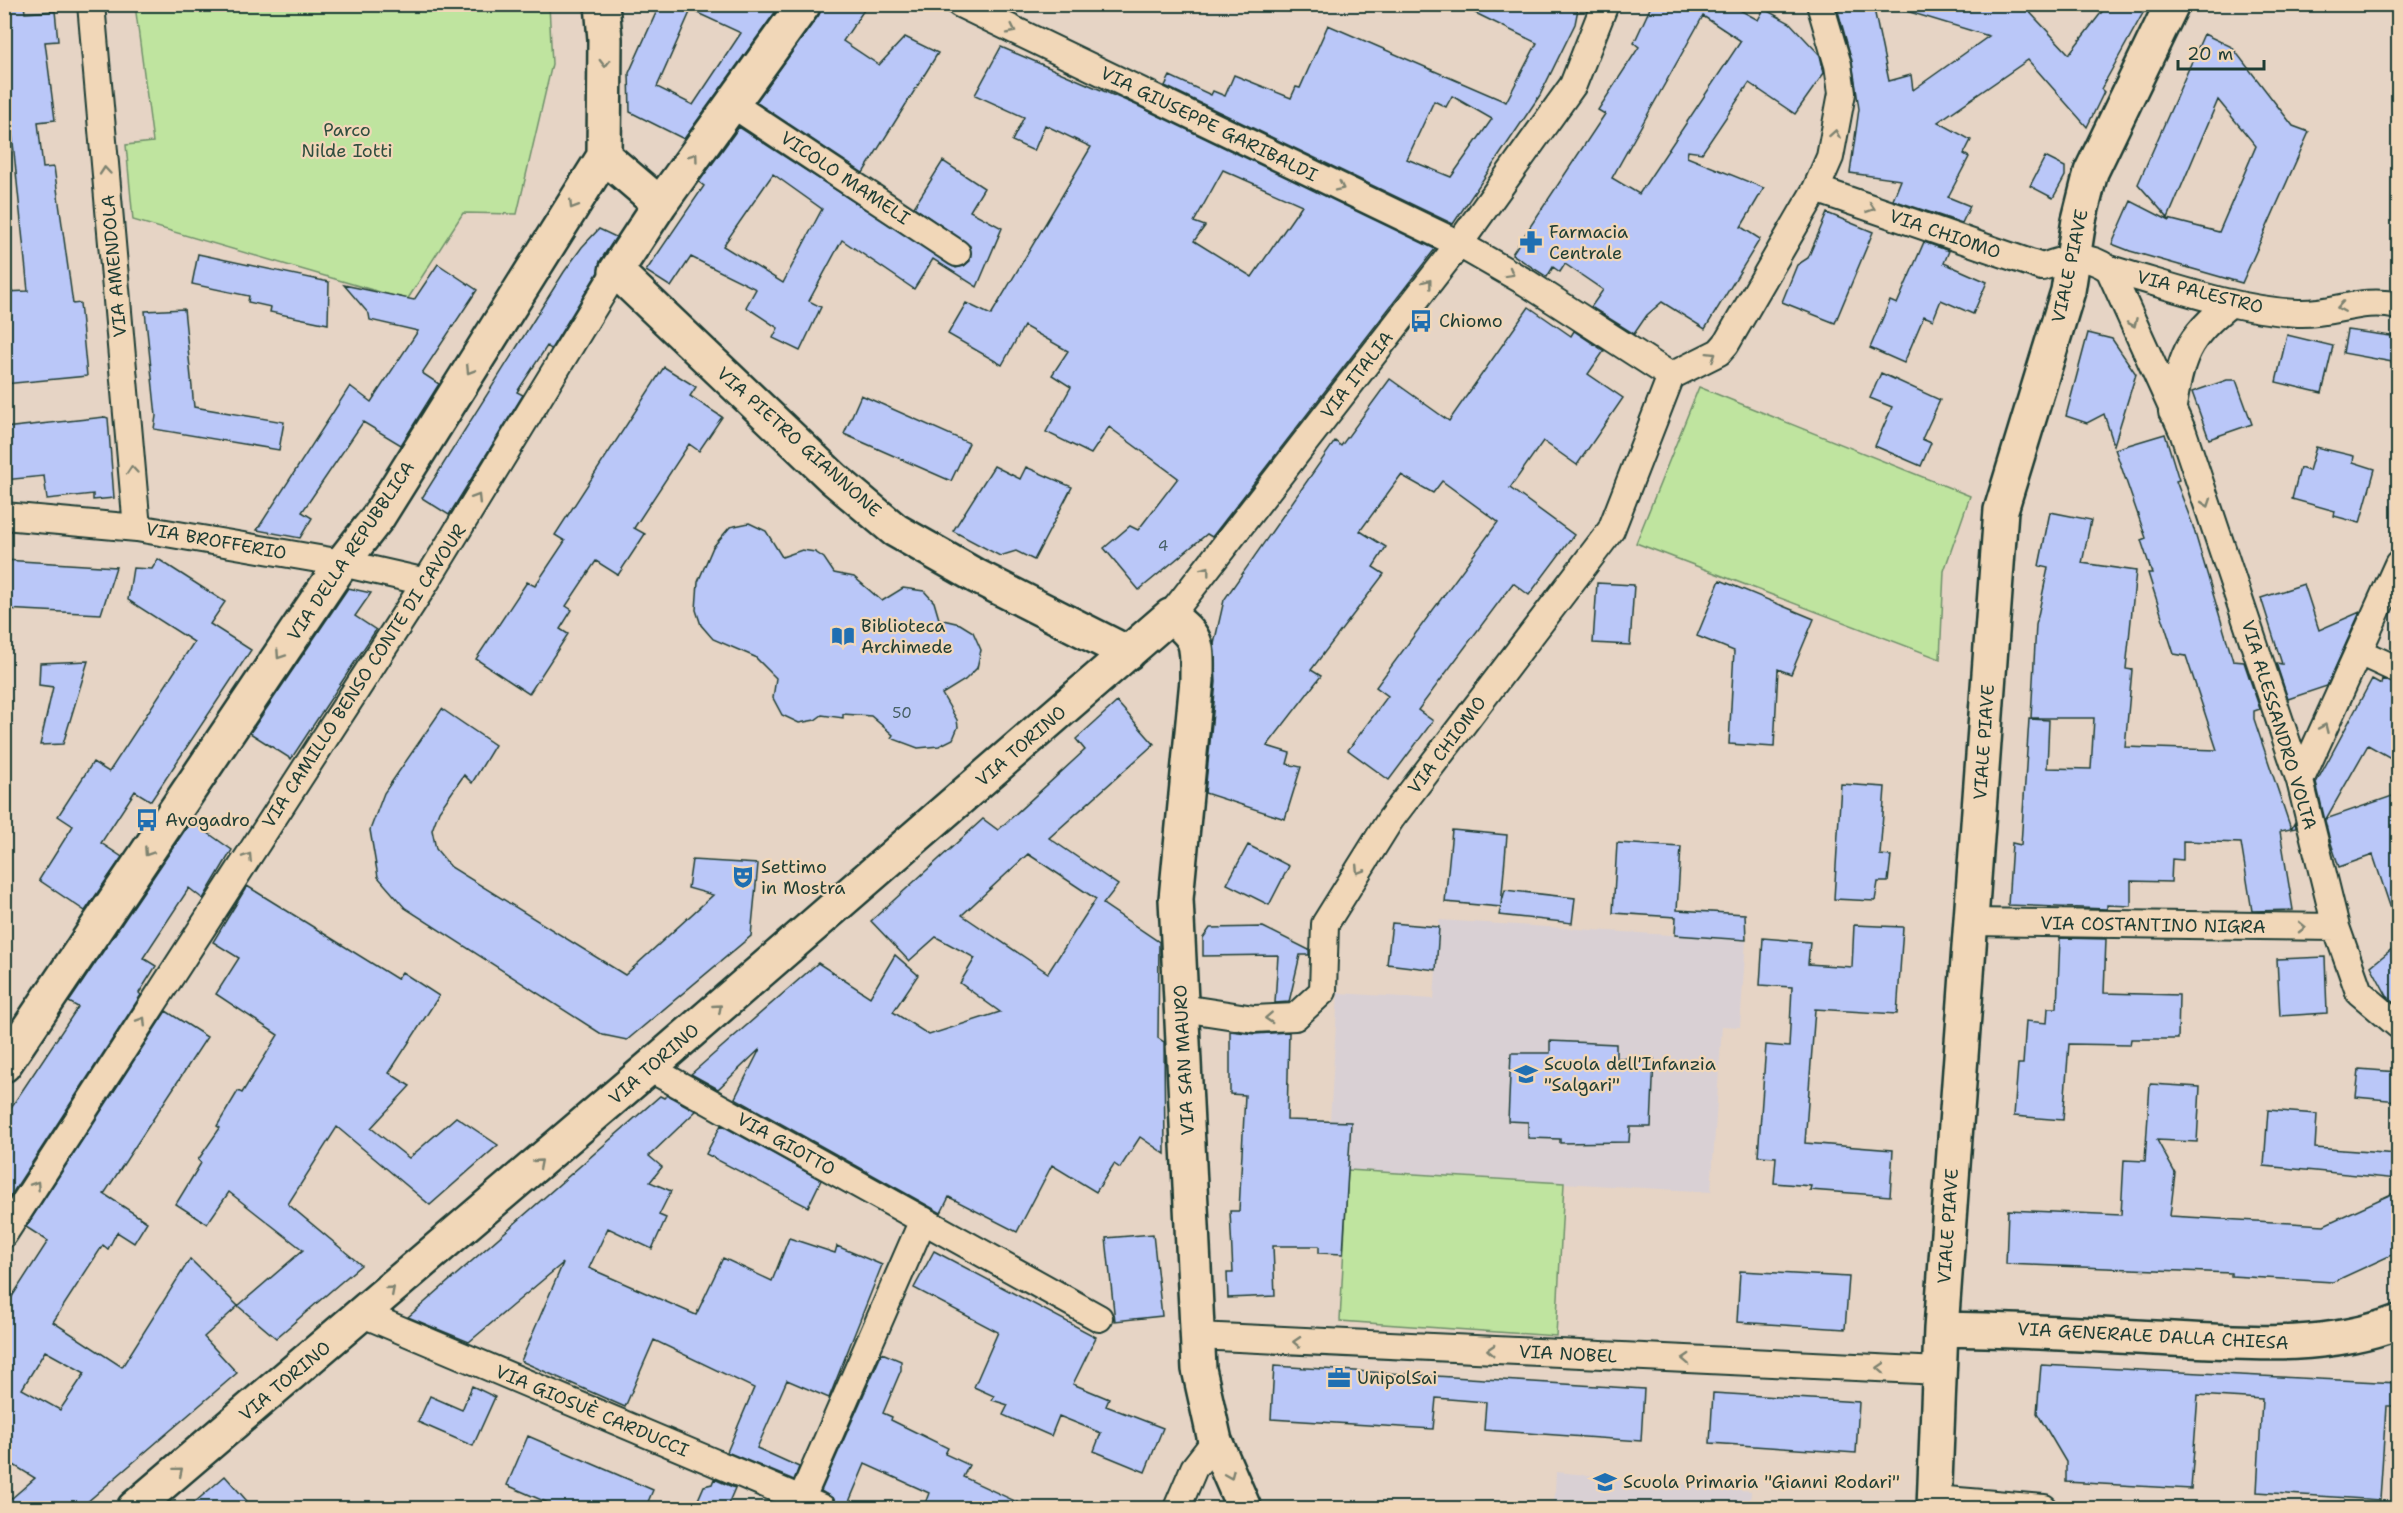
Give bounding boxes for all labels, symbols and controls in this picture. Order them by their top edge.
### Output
one-way arrow [1006,22,1017,34]
scale bar [2178,33,2264,71]
text: 20 m [2187,42,2233,66]
one-way arrow [599,58,611,67]
street label: VIA GIUSEPPE GARIBALDI [1096,61,1322,187]
park label: Parco Nilde Iotti [301,118,393,163]
street label: VICOLO MAMELI [776,126,915,230]
one-way arrow [1828,129,1840,138]
one-way arrow [687,152,698,163]
one-way arrow [99,166,112,175]
one-way arrow [1333,180,1344,192]
street label: VIA AMENDOLA [96,194,132,338]
one-way arrow [569,199,581,209]
one-way arrow [1865,200,1876,213]
street label: VIA CHIOMO [1886,204,2004,264]
street label: VIALE PIAVE [2046,207,2094,325]
place label: Farmacia Centrale [1549,220,1628,265]
pharmacy icon: Farmacia Centrale [1518,229,1544,255]
street label: VIA PALESTRO [2134,265,2266,319]
one-way arrow [1503,266,1514,277]
one-way arrow [1421,279,1432,290]
one-way arrow [2336,301,2346,313]
bus stop icon: Chiomo [1408,308,1434,334]
place label: Chiomo [1439,309,1503,333]
one-way arrow [2126,317,2138,328]
street label: VIA ITALIA [1315,326,1399,424]
one-way arrow [1705,353,1716,364]
street label: VIA PIETRO GIANNONE [711,362,887,522]
one-way arrow [466,364,477,375]
street label: VIA DELLA REPUBBLICA [282,457,420,645]
one-way arrow [126,465,139,474]
one-way arrow [469,494,481,504]
one-way arrow [2199,497,2212,508]
street label: VIA BROFFERIO [144,517,288,565]
street label: VIA CAMILLO BENSO CONTE DI CAVOUR [257,519,471,833]
house number: 4 [1158,536,1168,556]
one-way arrow [1198,566,1209,577]
place label: Biblioteca Archimede [861,614,953,659]
street label: VIA ALESSANDRO VOLTA [2236,617,2322,833]
library icon: Biblioteca Archimede [830,623,856,649]
one-way arrow [276,648,287,659]
street label: VIALE PIAVE [1968,683,2000,801]
street label: VIA CHIOMO [1402,691,1492,799]
street label: VIA TORINO [971,700,1071,792]
house number: 50 [892,703,912,723]
one-way arrow [2317,723,2329,734]
bus stop icon: Avogadro [134,807,160,833]
place label: Avogadro [165,808,250,832]
one-way arrow [144,845,155,856]
one-way arrow [240,853,251,864]
place label: Settimo in Mostra [761,855,846,900]
theatre icon: Settimo in Mostra [730,864,756,890]
one-way arrow [1355,864,1367,874]
street label: VIA COSTANTINO NIGRA [2040,911,2266,939]
one-way arrow [2298,920,2307,933]
street label: VIA SAN MAURO [1168,984,1200,1136]
one-way arrow [711,1004,722,1015]
one-way arrow [1264,1012,1273,1025]
one-way arrow [135,1017,146,1028]
street label: VIA TORINO [604,1018,704,1110]
place label: Scuola dell'Infanzia "Salgari" [1544,1052,1716,1097]
school or university icon: Scuola dell'Infanzia "Salgari" [1513,1061,1539,1087]
street label: VIA GIOTTO [733,1107,839,1181]
one-way arrow [532,1159,543,1170]
street label: VIALE PIAVE [1932,1167,1964,1285]
one-way arrow [29,1181,41,1191]
one-way arrow [384,1286,395,1297]
street label: VIA GENERALE DALLA CHIESA [2017,1317,2289,1355]
one-way arrow [1292,1335,1301,1348]
street label: VIA TORINO [234,1336,336,1426]
street label: VIA NOBEL [1518,1339,1618,1369]
one-way arrow [1487,1344,1496,1357]
one-way arrow [1682,1353,1691,1366]
street label: VIA GIOSUÈ CARDUCCI [492,1359,692,1463]
one-way arrow [1877,1362,1886,1375]
office icon: UnipolSai [1326,1365,1352,1391]
place label: UnipolSai [1357,1366,1437,1390]
one-way arrow [172,1467,183,1478]
one-way arrow [1223,1468,1235,1479]
school or university icon: Scuola Primaria "Gianni Rodari" [1592,1469,1618,1495]
place label: Scuola Primaria "Gianni Rodari" [1623,1470,1900,1494]

